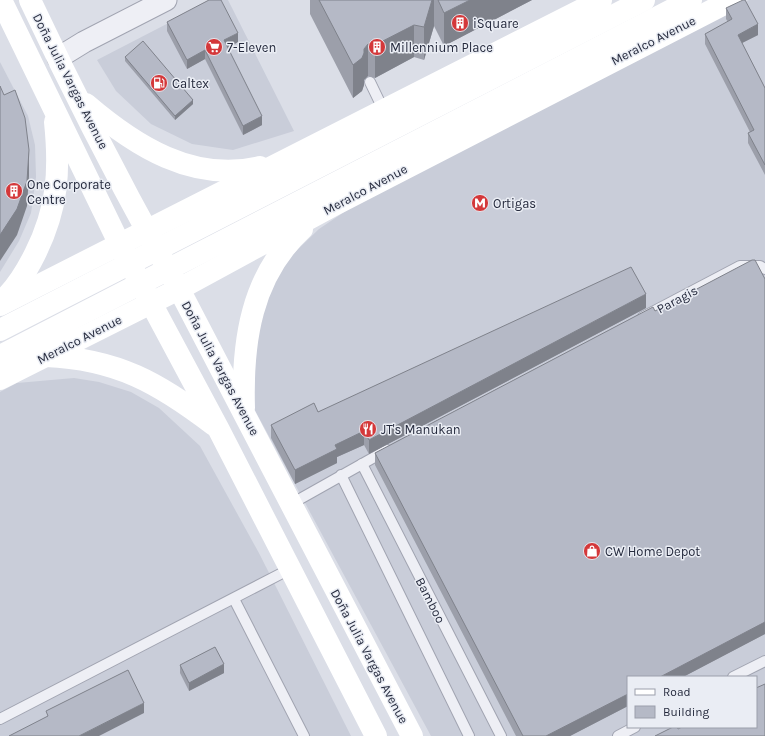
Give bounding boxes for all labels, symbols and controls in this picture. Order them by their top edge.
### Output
street label: Doña Julia Vargas Avenue [30,11,112,152]
building icon: iSquare [450,13,470,33]
street label: Meralco Avenue [608,13,698,68]
place label: iSquare [473,16,519,32]
supermarket icon: 7-Eleven [204,37,224,57]
building icon: Millennium Place [367,37,387,57]
place label: 7-Eleven [227,40,276,55]
place label: Millennium Place [390,40,493,55]
fuel station icon: Caltex [149,73,169,93]
place label: Caltex [172,76,209,91]
street label: Meralco Avenue [321,161,410,218]
place label: One Corporate Centre [27,177,111,207]
building icon: One Corporate Centre [4,181,24,201]
metro station icon: Ortigas [470,193,490,213]
place label: Ortigas [493,196,536,211]
street label: Paragis [654,282,700,316]
street label: Doña Julia Vargas Avenue [179,298,263,438]
street label: Meralco Avenue [34,312,124,367]
restaurant icon: JT's Manukan [358,419,378,439]
place label: JT's Manukan [381,422,461,437]
shop icon: CW Home Depot [582,541,602,561]
place label: CW Home Depot [605,544,700,559]
street label: Bamboo [413,575,448,626]
street label: Doña Julia Vargas Avenue [328,586,412,726]
legend [627,676,757,728]
text: Road [663,685,691,699]
text: Building [663,705,710,719]

